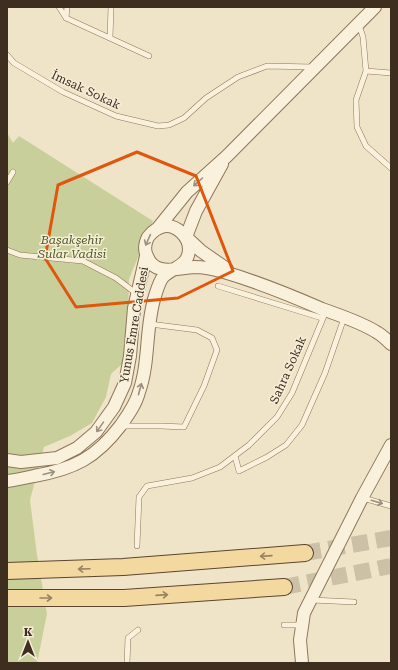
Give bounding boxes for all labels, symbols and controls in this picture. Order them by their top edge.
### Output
street label: İmsak Sokak [49,68,123,112]
one-way arrow [193,177,203,187]
park label: Başakşehir Sular Vadisi [37,233,107,261]
one-way arrow [144,234,151,246]
street label: Yunus Emre Caddesi [117,265,151,385]
street label: Sahra Sokak [267,334,309,406]
one-way arrow [136,383,144,396]
one-way arrow [96,421,104,432]
one-way arrow [42,469,55,476]
one-way arrow [370,499,383,506]
one-way arrow [260,553,273,560]
one-way arrow [78,565,91,573]
one-way arrow [155,592,168,599]
one-way arrow [39,594,52,602]
north arrow [8,622,48,662]
text: K [24,626,33,639]

